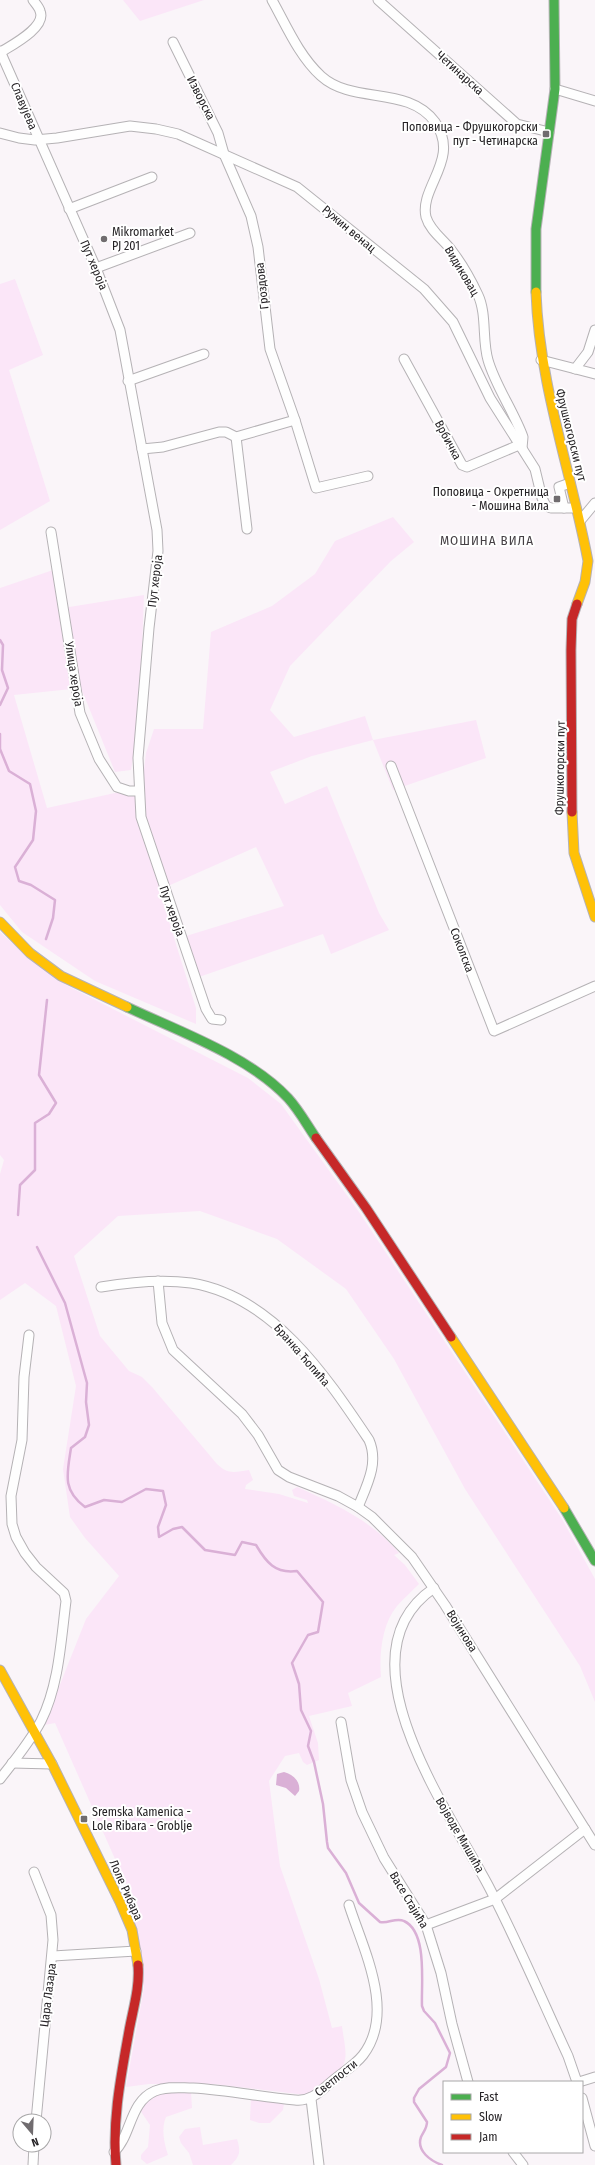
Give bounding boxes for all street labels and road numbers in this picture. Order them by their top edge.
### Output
street label: Четинарска [434,48,487,98]
street label: Изворска [184,74,218,123]
street label: Славујева [8,80,40,132]
street label: Ружин венац [319,203,379,256]
street label: Пут хероја [77,238,111,292]
street label: Видиковац [442,244,483,299]
street label: Гроздова [253,262,271,310]
street label: Фрушкогорски пут [553,387,589,483]
street label: Врбичка [432,418,464,462]
street label: Пут хероја [145,554,165,608]
street label: Улица хероја [62,640,86,708]
street label: Фрушкогорски пут [552,720,568,815]
street label: Пут хероја [156,884,188,938]
street label: Соколска [447,926,477,974]
street label: Бранка Ћопића [271,1321,333,1389]
street label: Војинова [444,1607,480,1655]
street label: Војводе Мишића [433,1795,487,1875]
street label: Лоле Рибара [106,1858,146,1923]
street label: Васе Стајића [387,1869,431,1931]
street label: Цара Лазара [37,1962,59,2028]
street label: Светлости [312,2057,360,2099]

